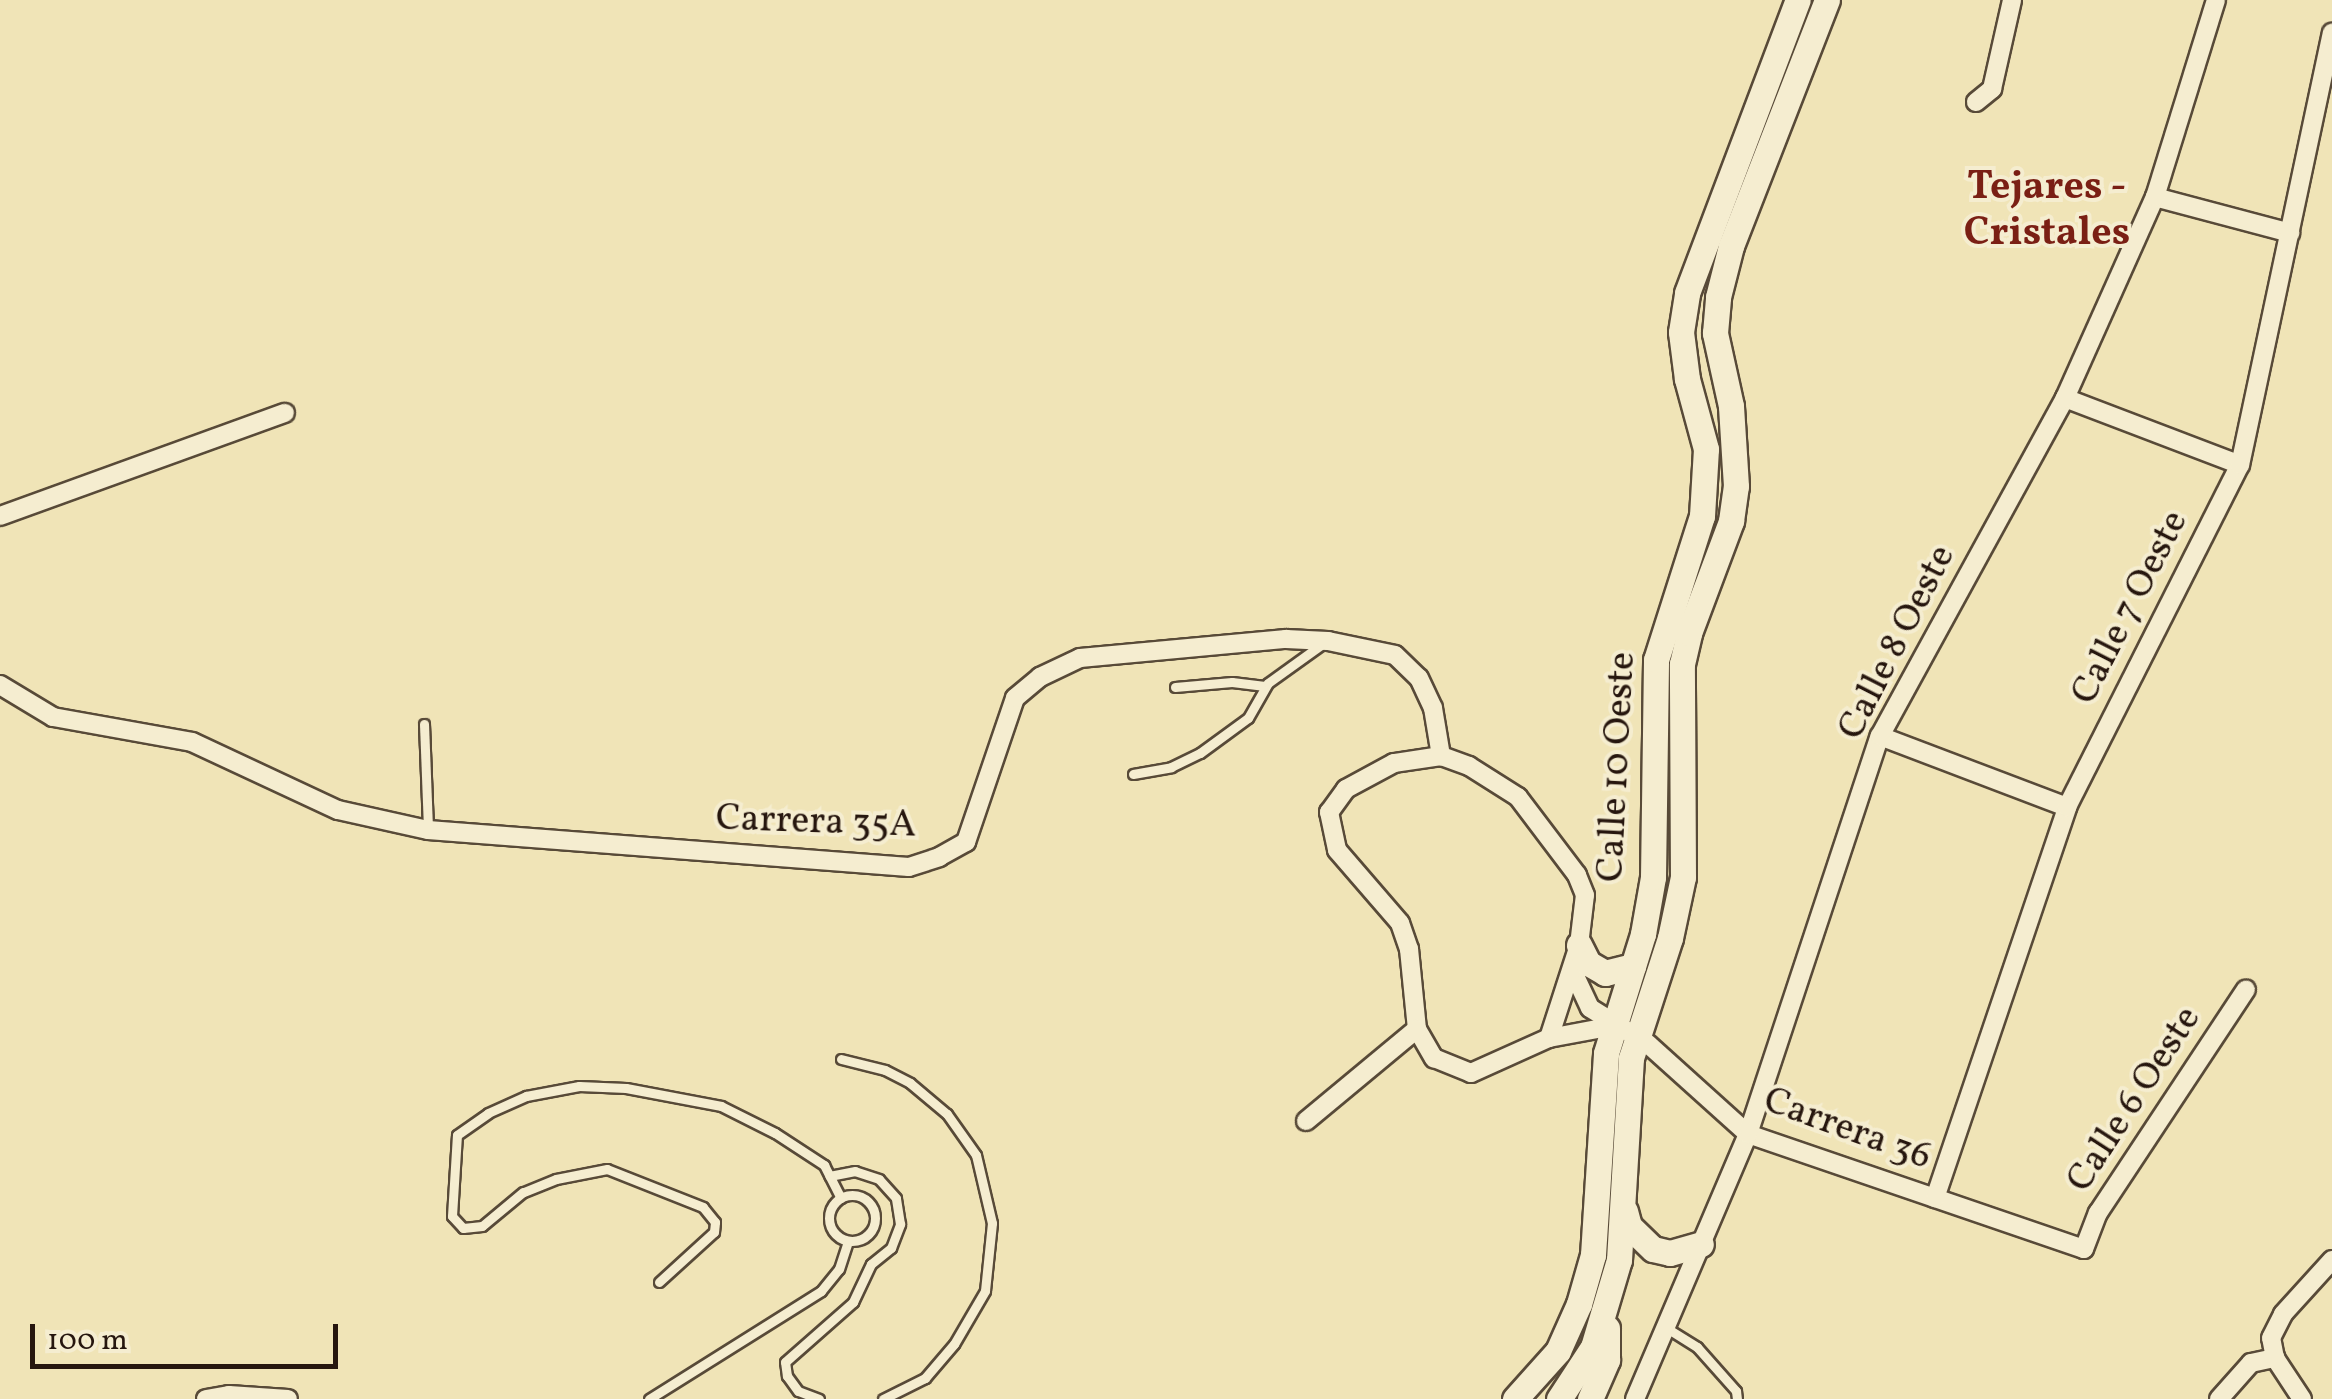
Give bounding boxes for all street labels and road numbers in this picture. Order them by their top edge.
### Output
street label: Calle 7 Oeste [2063,504,2199,712]
street label: Calle 8 Oeste [1830,538,1966,748]
street label: Calle 10 Oeste [1589,651,1647,883]
street label: Carrera 35A [715,797,917,849]
street label: Calle 6 Oeste [2058,999,2212,1201]
street label: Carrera 36 [1757,1079,1937,1181]

